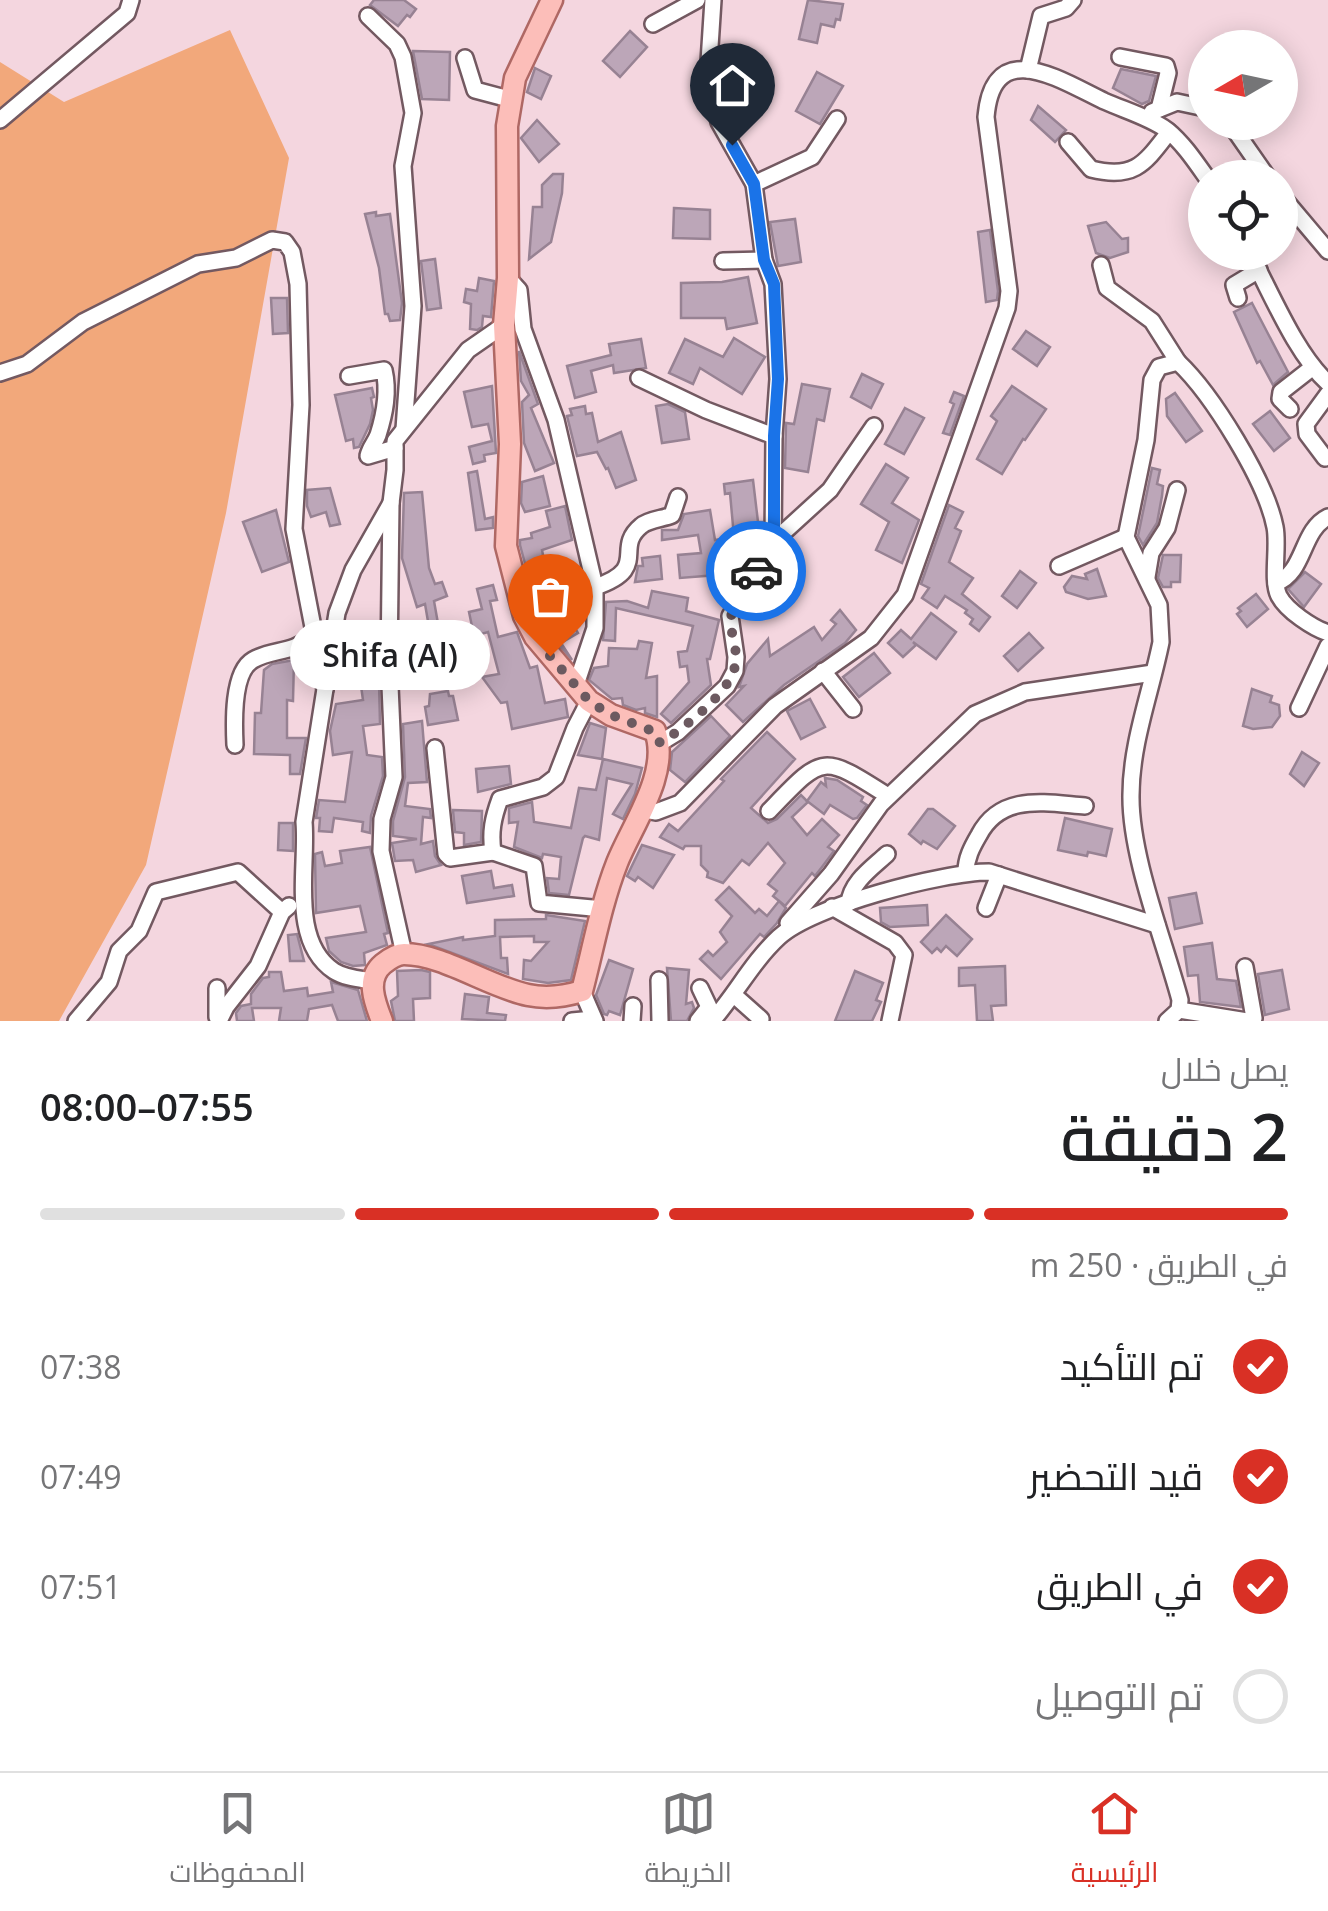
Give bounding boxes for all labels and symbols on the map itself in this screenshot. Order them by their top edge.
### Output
north arrow [1188,30,1298,140]
pin [690,43,775,146]
courier [706,521,806,621]
pin [508,554,593,657]
callout: Shifa (Al) [290,621,490,691]

